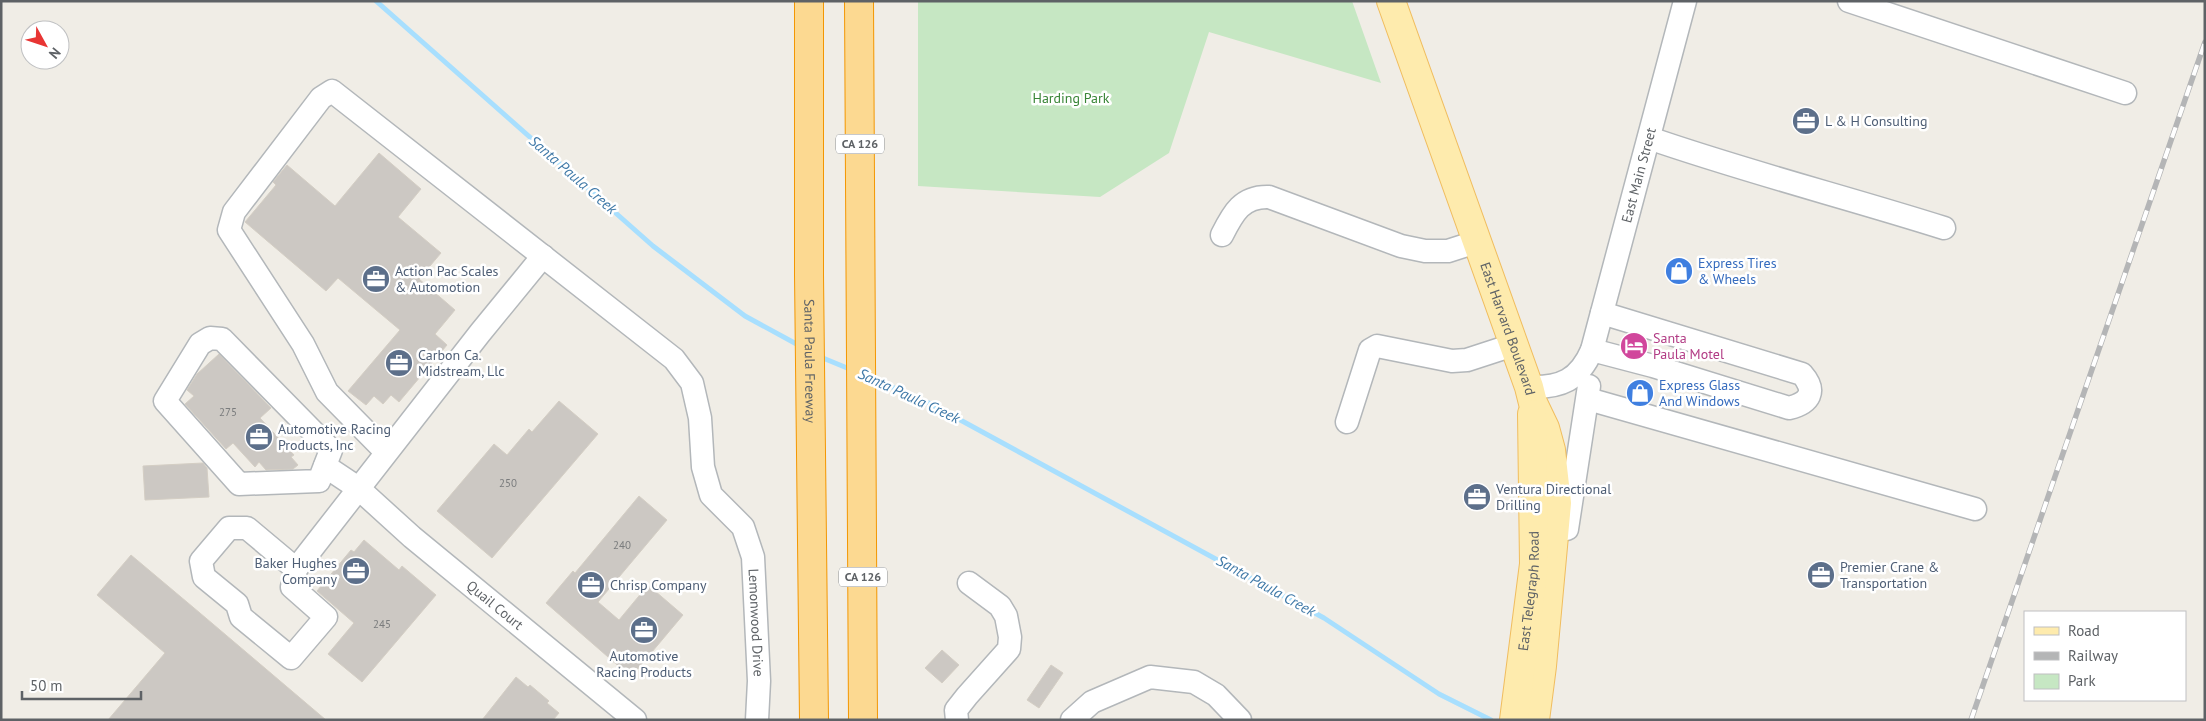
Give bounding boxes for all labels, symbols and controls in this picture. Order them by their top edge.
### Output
north arrow [20,20,70,70]
text: N [45,44,65,63]
park label: Harding Park [1032,89,1110,107]
office icon: L & H Consulting [1791,106,1821,136]
place label: L & H Consulting [1825,112,1928,130]
street label: East Main Street [1617,125,1660,225]
water label: Santa Paula Creek [525,131,622,219]
road number: CA 126 [836,134,884,154]
place label: Express Tires & Wheels [1698,254,1777,288]
shop icon: Express Tires & Wheels [1664,256,1694,286]
street label: East Harvard Boulevard [1476,260,1540,397]
place label: Action Pac Scales & Automotion [395,262,499,296]
office icon: Action Pac Scales & Automotion [361,264,391,294]
street label: Santa Paula Freeway [800,299,820,424]
place label: Santa Paula Motel [1653,329,1724,363]
hotel icon: Santa Paula Motel [1619,331,1649,361]
place label: Carbon Ca. Midstream, Llc [418,346,505,380]
office icon: Carbon Ca. Midstream, Llc [384,348,414,378]
water label: Santa Paula Creek [855,364,964,428]
place label: Express Glass And Windows [1659,376,1740,410]
shop icon: Express Glass And Windows [1625,378,1655,408]
house number: 275 [219,405,237,419]
place label: Automotive Racing Products, Inc [278,420,391,454]
office icon: Automotive Racing Products, Inc [244,422,274,452]
house number: 250 [499,476,517,490]
place label: Ventura Directional Drilling [1495,480,1611,514]
office icon: Ventura Directional Drilling [1462,482,1492,512]
street label: East Telegraph Road [1514,531,1543,652]
house number: 240 [613,538,631,552]
water label: Santa Paula Creek [1213,551,1320,621]
place label: Baker Hughes Company [255,554,337,588]
office icon: Baker Hughes Company [341,556,371,586]
place label: Premier Crane & Transportation [1840,558,1939,592]
office icon: Premier Crane & Transportation [1806,560,1836,590]
street label: Lemonwood Drive [745,568,768,677]
road number: CA 126 [839,568,887,586]
office icon: Chrisp Company [576,570,606,600]
place label: Chrisp Company [610,576,707,594]
street label: Quail Court [463,577,527,634]
legend [2024,611,2186,701]
office icon: Automotive Racing Products [629,615,659,645]
house number: 245 [373,617,391,631]
text: Road [2068,621,2100,640]
text: Railway [2068,646,2118,665]
place label: Automotive Racing Products [596,647,692,681]
scale bar [22,668,141,700]
text: Park [2068,671,2096,690]
text: 50 m [30,676,63,695]

